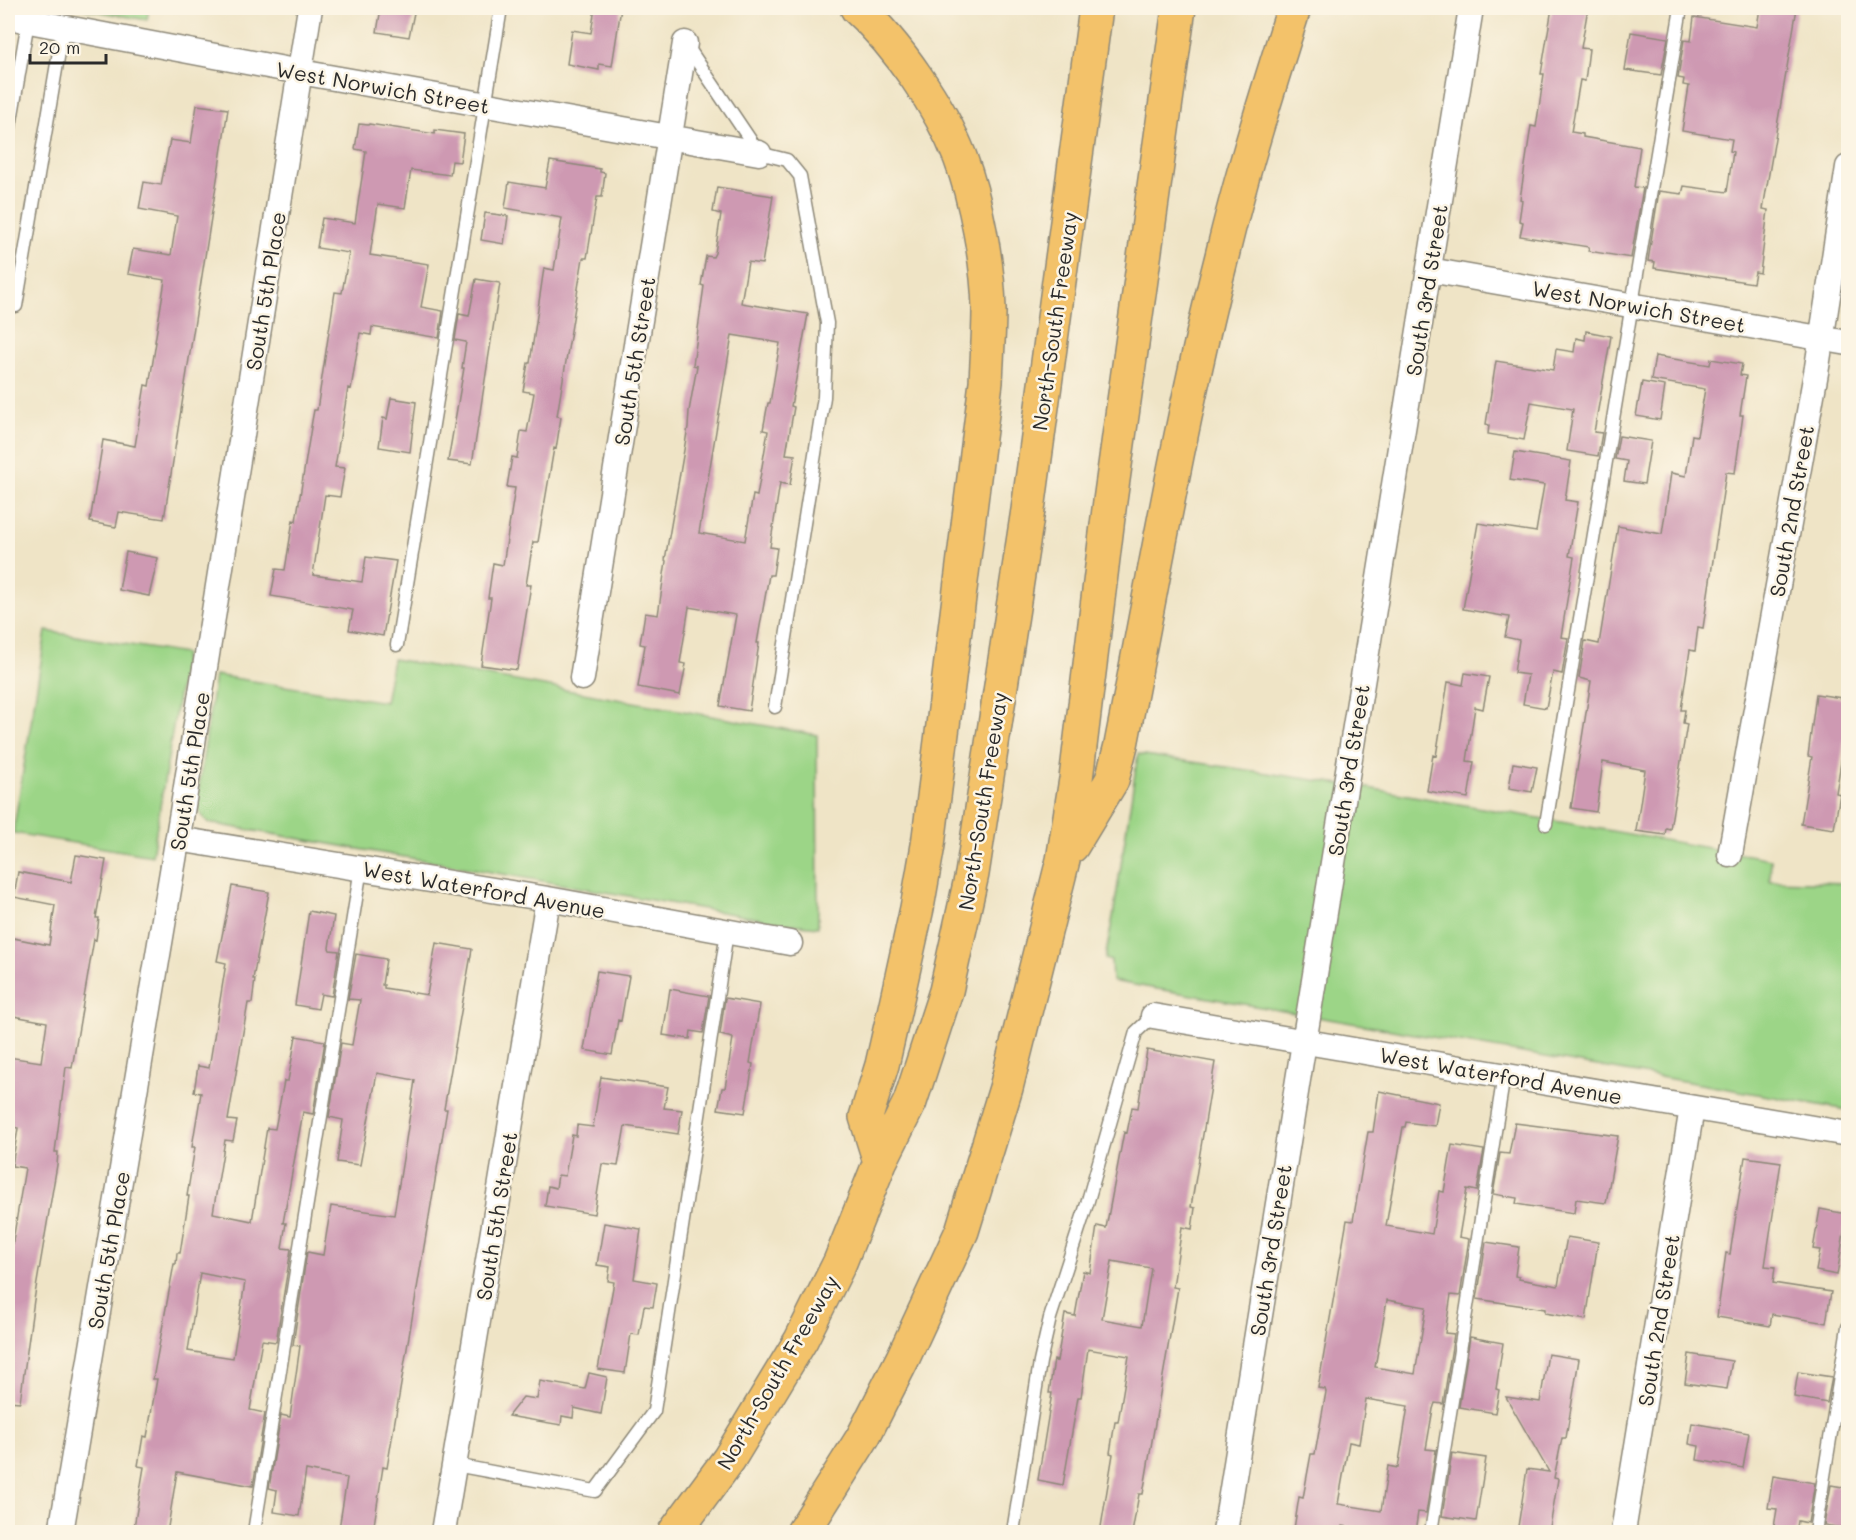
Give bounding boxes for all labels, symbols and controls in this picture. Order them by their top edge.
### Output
scale bar [30,27,106,65]
text: 20 m [39,35,80,59]
street label: West Norwich Street [274,55,492,119]
street label: South 3rd Street [1399,202,1453,378]
street label: South 5th Place [239,210,291,372]
street label: North-South Freeway [1025,210,1083,432]
street label: West Norwich Street [1530,274,1748,338]
street label: South 5th Street [607,275,661,447]
street label: South 2nd Street [1763,423,1819,599]
street label: South 3rd Street [1321,682,1375,858]
street label: South 5th Place [163,690,215,852]
street label: North-South Freeway [951,690,1013,912]
street label: West Waterford Avenue [361,854,607,924]
street label: West Waterford Avenue [1378,1040,1624,1110]
street label: South 5th Street [469,1130,523,1302]
street label: South 3rd Street [1243,1162,1297,1338]
street label: South 5th Place [81,1169,135,1331]
street label: South 2nd Street [1631,1232,1685,1408]
street label: North-South Freeway [710,1270,844,1474]

